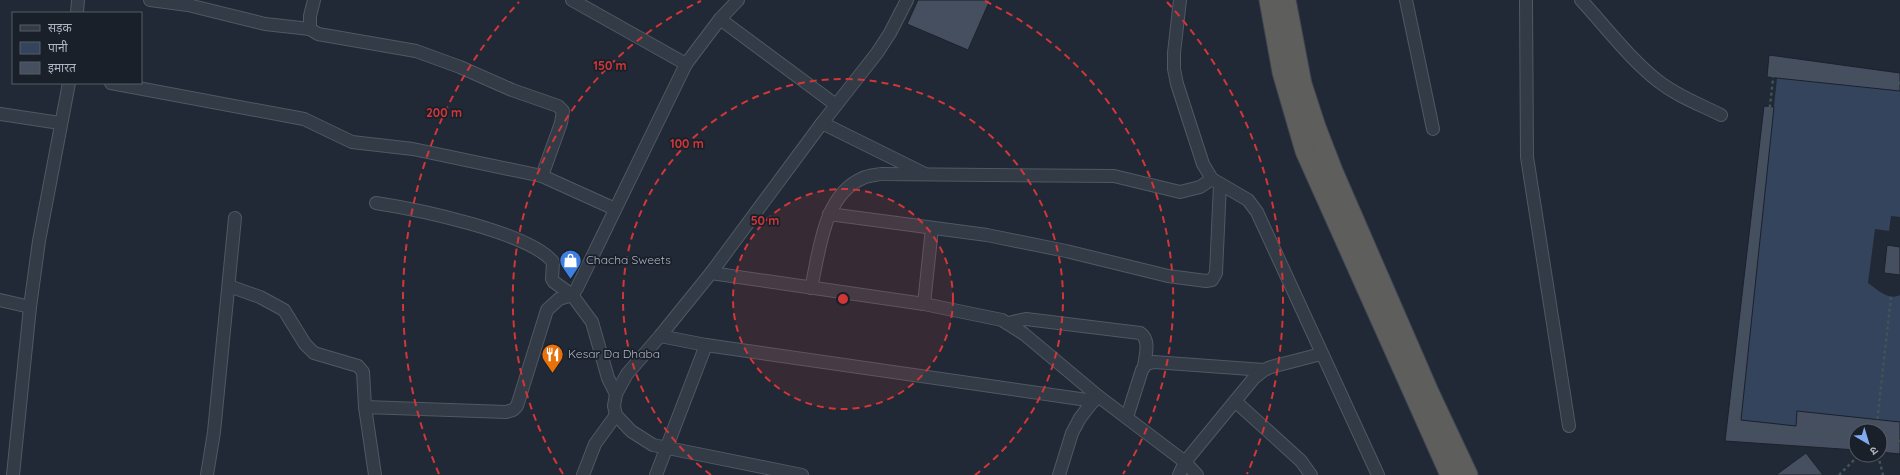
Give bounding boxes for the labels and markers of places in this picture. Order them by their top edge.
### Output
shop icon: Chacha Sweets [557,247,583,280]
place label: Chacha Sweets [586,252,671,267]
centre of rings [836,292,850,306]
restaurant icon: Kesar Da Dhaba [540,341,566,374]
place label: Kesar Da Dhaba [568,346,660,361]

